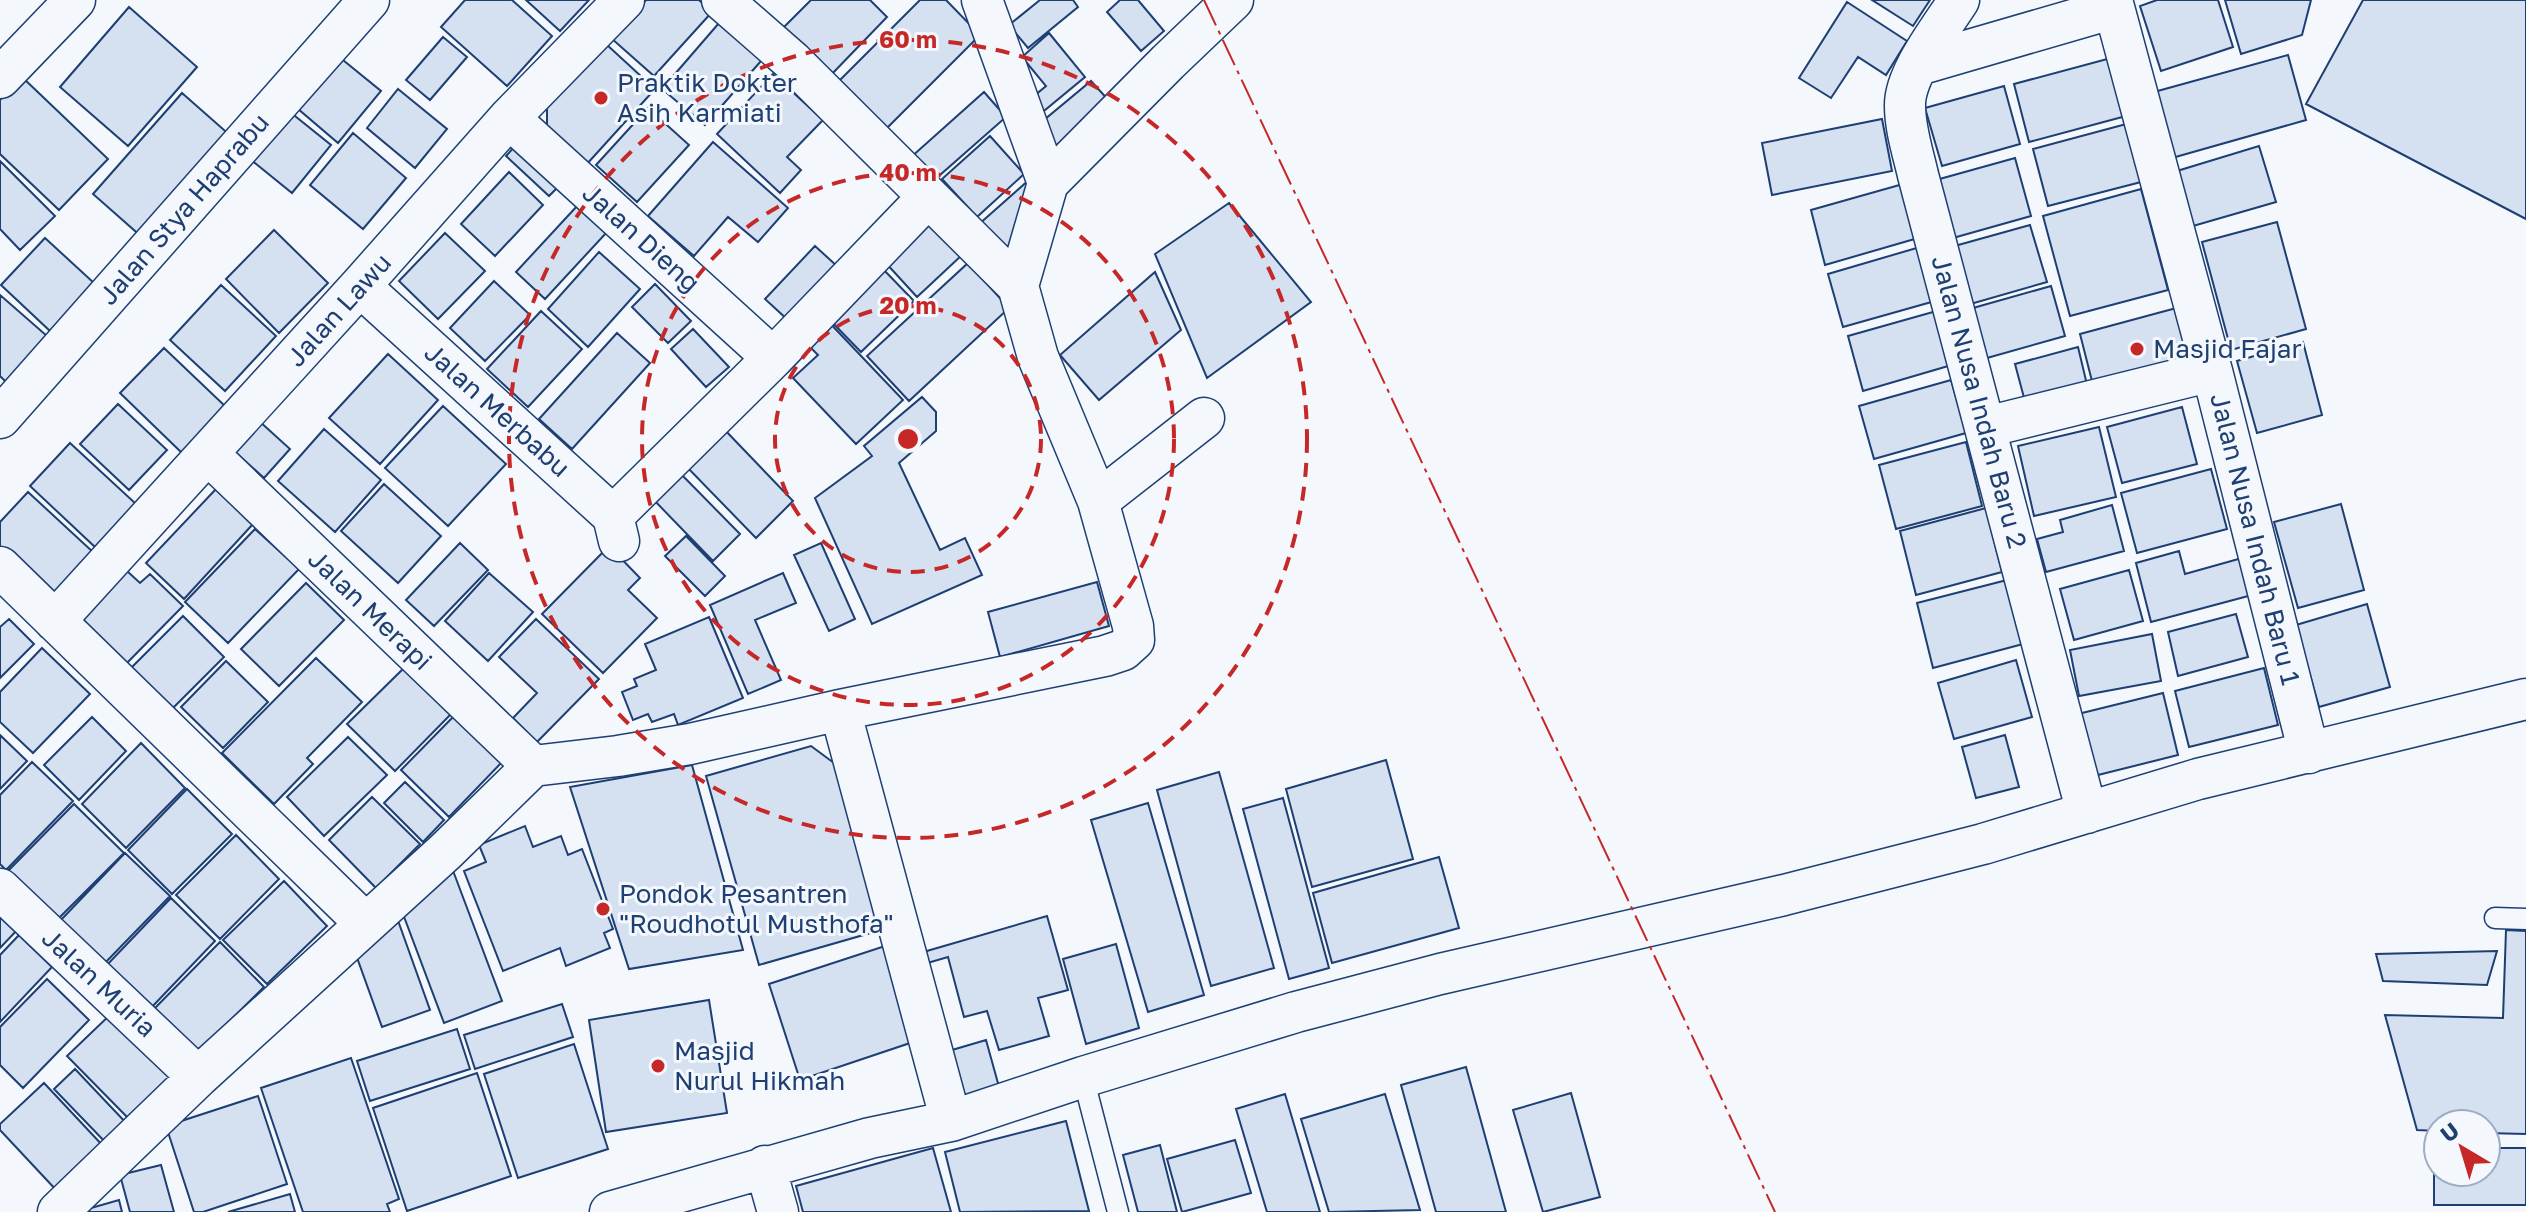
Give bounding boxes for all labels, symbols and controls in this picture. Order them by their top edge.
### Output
text: 60 m [879,24,937,53]
place label: Praktik Dokter Asih Karmiati [617,67,797,128]
marker: Praktik Dokter Asih Karmiati [592,89,610,107]
street label: Jalan Stya Haprabu [92,107,275,311]
text: 40 m [879,157,937,186]
street label: Jalan Dieng [576,177,706,298]
street label: Jalan Lawu [280,247,397,372]
street label: Jalan Nusa Indah Baru 2 [1925,252,2034,552]
text: 20 m [879,290,937,319]
place label: Masjid Fajar [2153,333,2302,364]
street label: Jalan Merbabu [418,336,576,483]
marker: Masjid Fajar [2128,340,2146,358]
street label: Jalan Nusa Indah Baru 1 [2204,390,2307,688]
centre of rings [894,425,922,453]
street label: Jalan Merapi [302,543,439,676]
place label: Pondok Pesantren "Roudhotul Musthofa" [619,878,894,939]
marker: Pondok Pesantren "Roudhotul Musthofa" [594,900,612,918]
street label: Jalan Muria [36,922,163,1043]
place label: Masjid Nurul Hikmah [674,1035,845,1096]
marker: Masjid Nurul Hikmah [649,1057,667,1075]
north arrow [2422,1108,2502,1188]
text: U [2435,1116,2464,1147]

